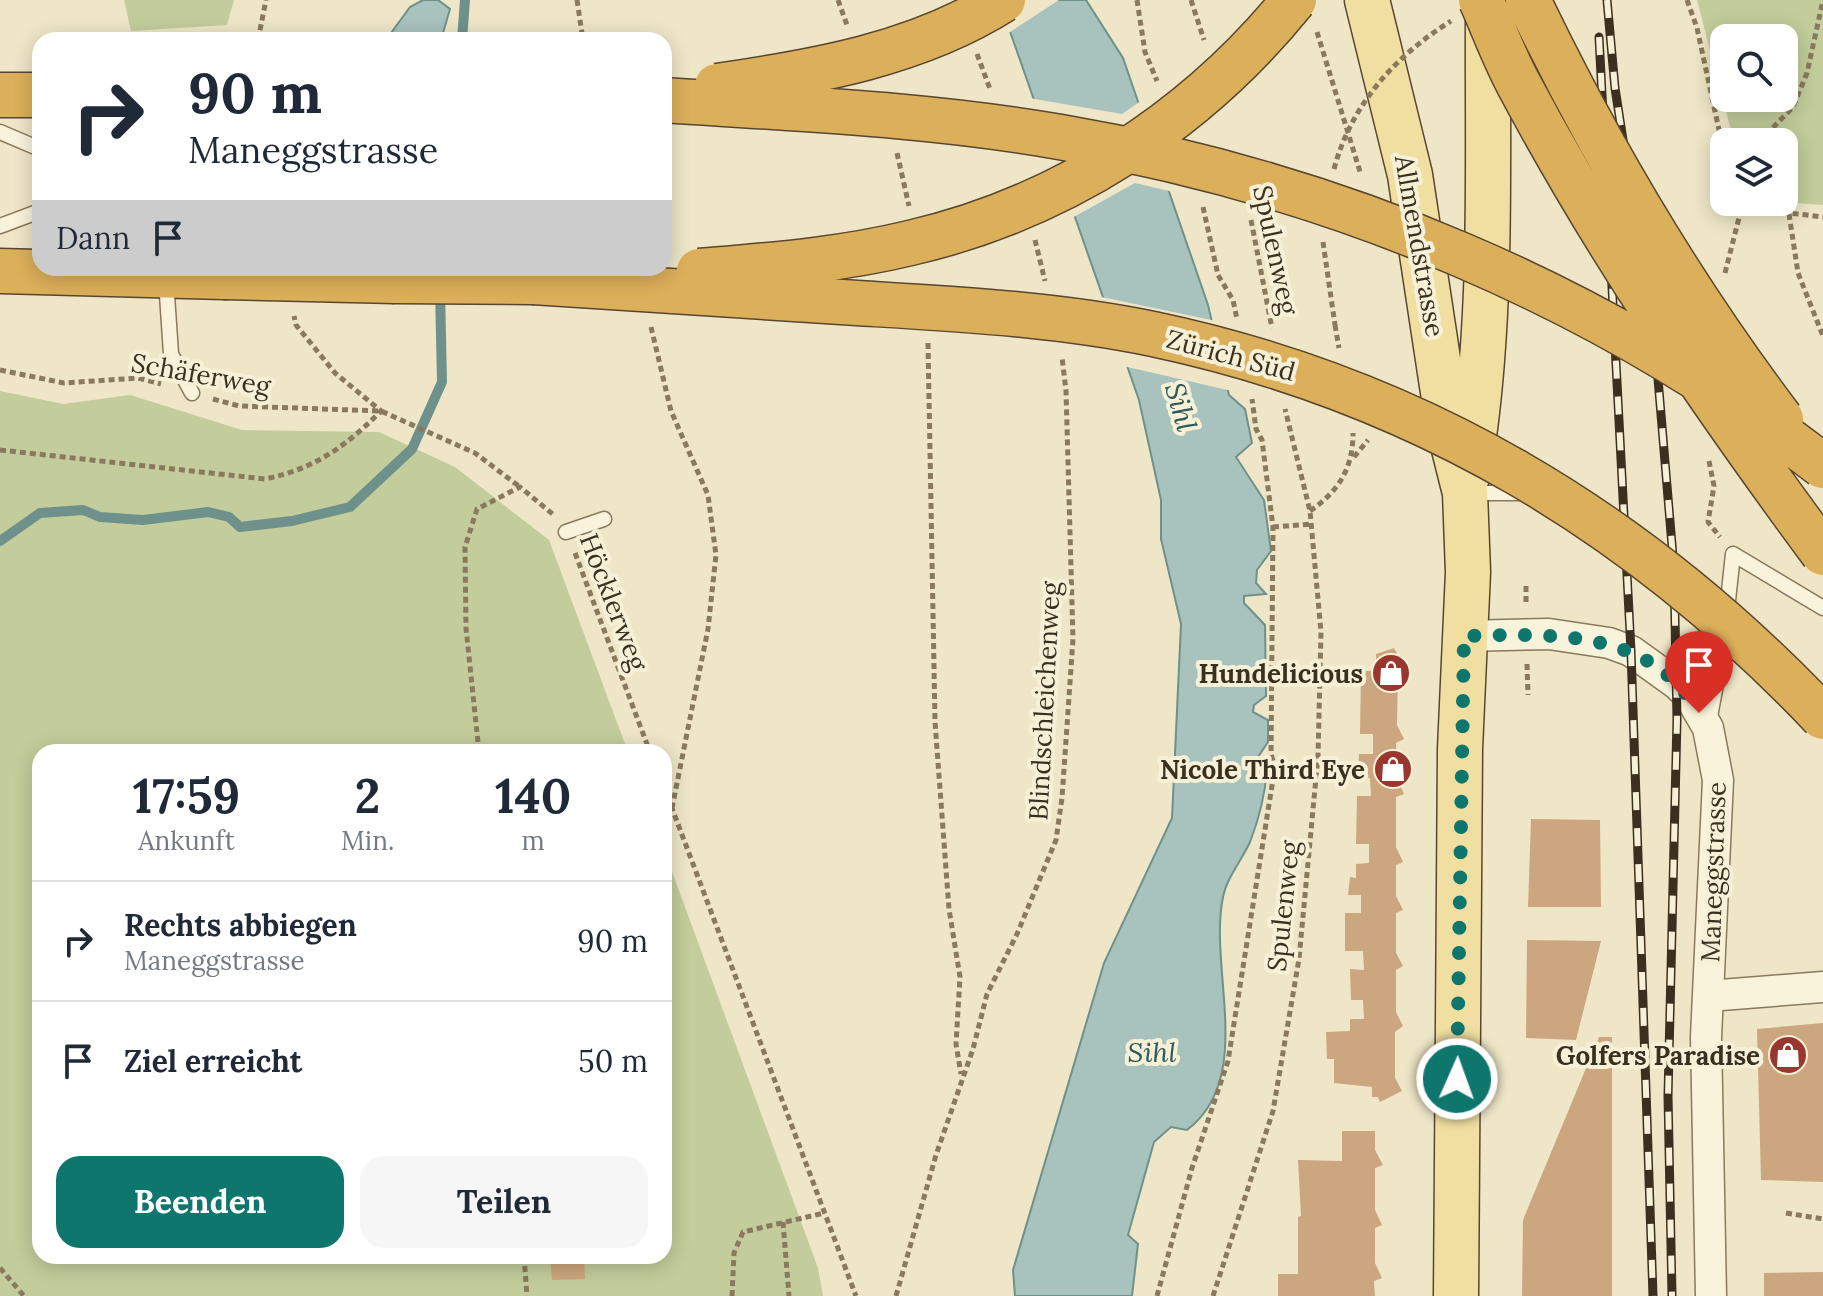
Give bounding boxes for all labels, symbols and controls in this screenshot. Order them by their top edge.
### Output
map controls [1710,24,1798,216]
button: search [1710,24,1798,112]
text: 90 m [188,57,322,128]
icon: right [56,64,160,168]
text: Maneggstrasse [188,127,438,173]
button: layers [1710,128,1798,216]
street label: Allmendstrasse [1388,152,1452,339]
street label: Spulenweg [1246,182,1306,318]
icon: arrive [146,216,190,260]
text: Dann [56,219,130,257]
street label: Zürich Süd [1163,322,1299,388]
street label: Schäferweg [129,346,274,403]
water label: Sihl [1157,379,1205,436]
street label: Höcklerweg [573,529,655,676]
street label: Blindschleichenweg [1021,580,1067,821]
pin [1665,631,1733,713]
icon: arrive [1677,643,1721,687]
shop icon: Hundelicious [1370,652,1412,694]
place label: Hundelicious [1199,657,1363,690]
shop icon: Nicole Third Eye [1372,748,1414,790]
place label: Nicole Third Eye [1160,753,1365,786]
text: 17:59 [133,765,240,826]
text: 2 [355,765,380,826]
text: 140 [495,765,571,826]
street label: Maneggstrasse [1693,781,1733,963]
text: Ankunft [138,824,235,857]
text: Min. [341,824,394,857]
text: m [522,824,545,857]
street label: Spulenweg [1260,838,1306,973]
text: Rechts abbiegen [124,906,357,944]
icon: right [56,919,100,963]
text: 90 m [577,922,648,960]
text: Maneggstrasse [124,944,305,977]
water label: Sihl [1128,1034,1176,1070]
shop icon: Golfers Paradise [1767,1034,1809,1076]
position arrow [1415,1037,1499,1121]
icon: arrive [56,1039,100,1083]
place label: Golfers Paradise [1556,1039,1760,1072]
text: Ziel erreicht [124,1042,302,1080]
text: 50 m [578,1042,648,1080]
button: Beenden [56,1156,344,1248]
button: Teilen [360,1156,648,1248]

